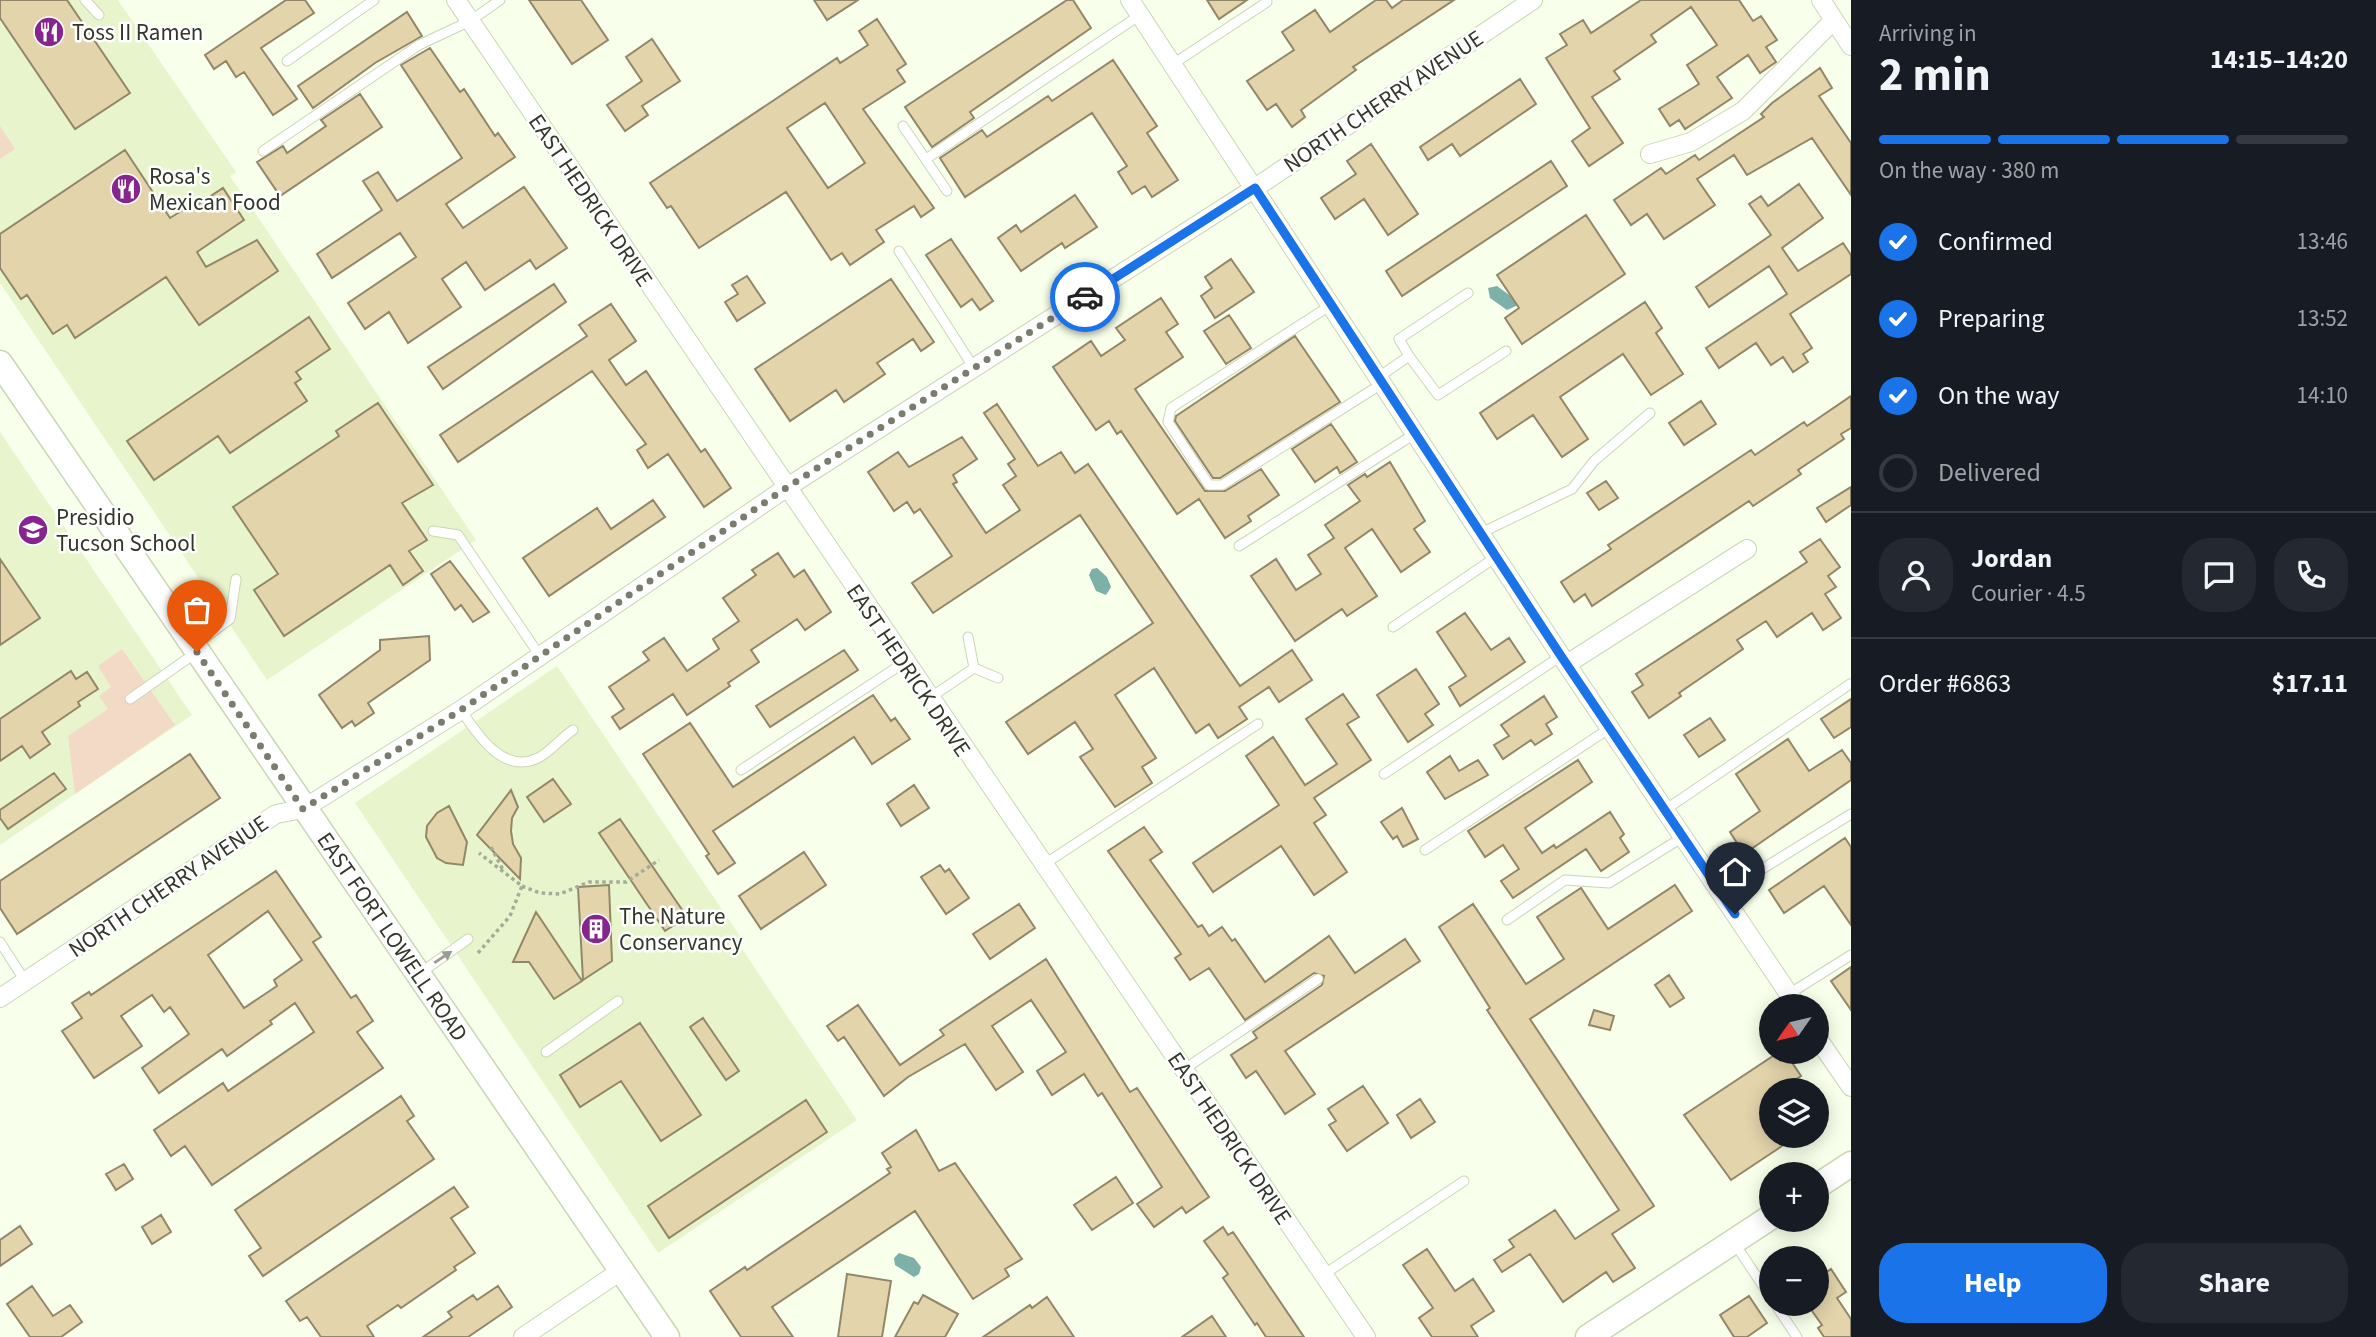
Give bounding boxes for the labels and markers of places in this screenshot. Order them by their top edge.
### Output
restaurant icon: Toss II Ramen [32,15,66,49]
place label: Toss II Ramen [72,16,203,49]
place label: Rosa's Mexican Food [149,160,281,219]
restaurant icon: Rosa's Mexican Food [109,172,143,206]
place label: Presidio Tucson School [56,501,196,560]
school or university icon: Presidio Tucson School [16,513,50,547]
pin [167,580,227,652]
pin [1705,842,1765,914]
place label: The Nature Conservancy [619,900,743,959]
building icon: The Nature Conservancy [579,912,613,946]

